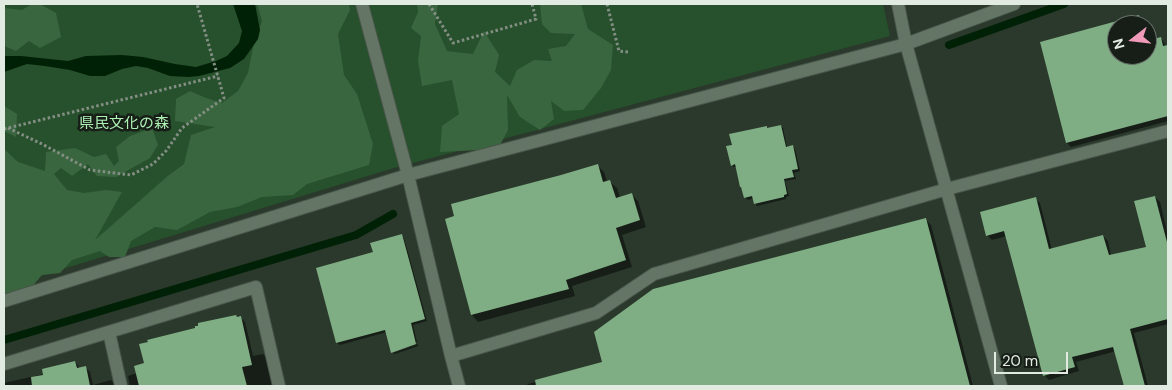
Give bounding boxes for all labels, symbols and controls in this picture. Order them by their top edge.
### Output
north arrow [1107,15,1157,65]
text: N [1108,36,1129,51]
park label: 県民文化の森 [79,115,169,133]
scale bar [997,342,1071,374]
text: 20 m [1002,351,1038,371]

